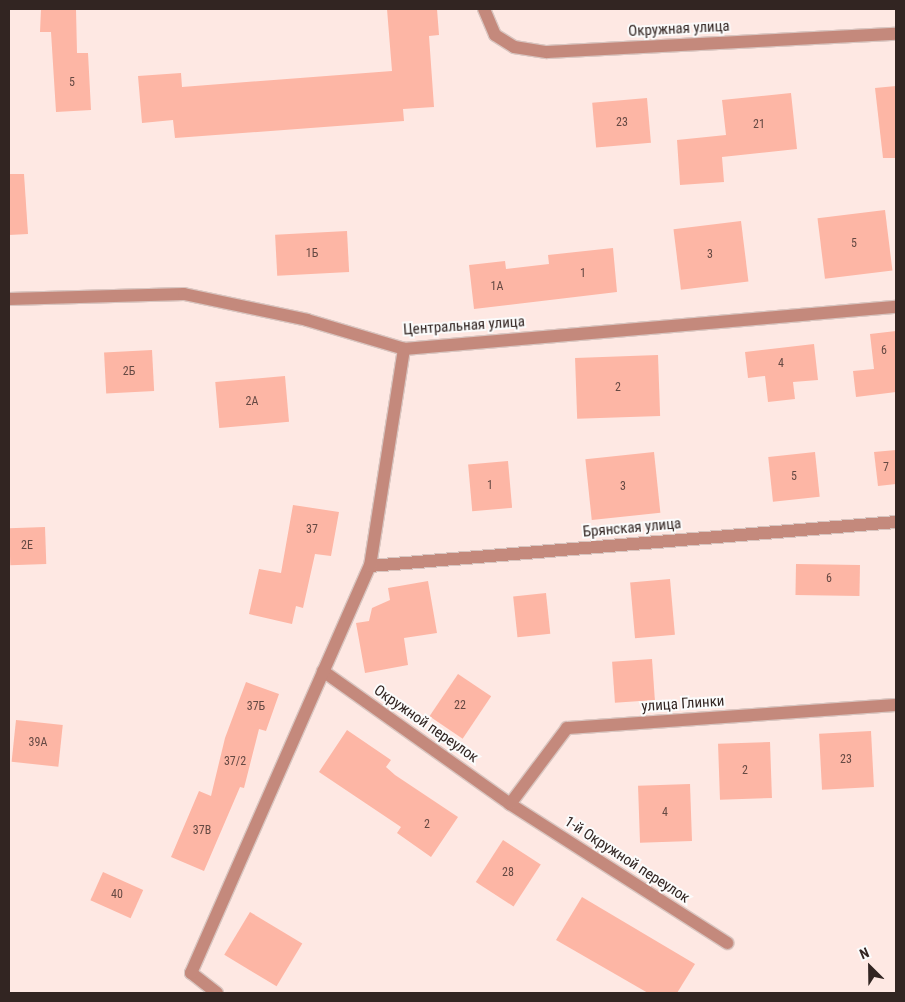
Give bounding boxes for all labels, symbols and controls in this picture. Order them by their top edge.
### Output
street label: Окружная улица [628,17,730,41]
house number: 5 [69,76,75,90]
house number: 23 [616,116,628,130]
house number: 21 [753,118,765,132]
house number: 5 [851,237,857,251]
house number: 1Б [306,247,318,261]
house number: 3 [707,248,713,262]
house number: 1 [580,267,586,281]
house number: 1А [491,280,503,294]
street label: Центральная улица [403,313,525,339]
house number: 6 [881,344,887,358]
house number: 4 [778,357,784,371]
house number: 2Б [123,365,135,379]
house number: 2 [615,381,621,395]
house number: 2А [246,395,258,409]
house number: 7 [883,461,889,475]
house number: 5 [791,470,797,484]
house number: 1 [487,479,493,493]
house number: 3 [620,480,626,494]
street label: Брянская улица [582,515,682,541]
house number: 37 [306,523,318,537]
house number: 2Е [21,539,33,553]
house number: 6 [826,572,832,586]
street label: Окружной переулок [370,681,482,767]
street label: улица Глинки [641,692,725,716]
house number: 22 [454,699,466,713]
house number: 37Б [247,700,265,714]
house number: 39А [29,736,47,750]
house number: 23 [840,753,852,767]
house number: 37/2 [224,755,246,769]
house number: 2 [742,764,748,778]
house number: 4 [662,806,668,820]
street label: 1-й Окружной переулок [561,813,693,907]
house number: 2 [424,818,430,832]
house number: 37В [193,824,211,838]
house number: 28 [502,866,514,880]
house number: 40 [111,888,123,902]
north arrow [845,942,895,992]
text: N [857,944,871,962]

